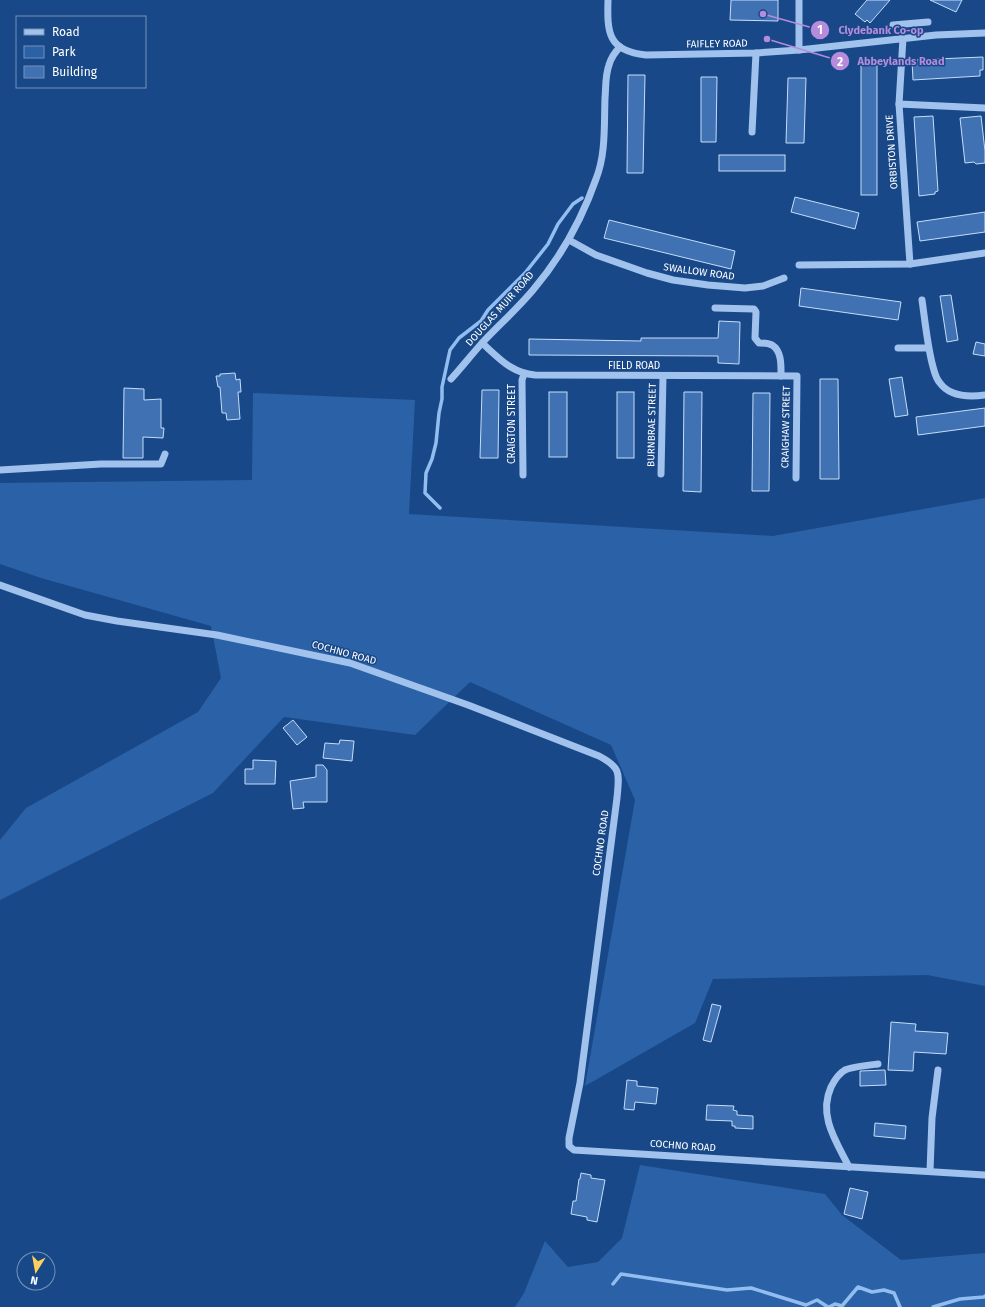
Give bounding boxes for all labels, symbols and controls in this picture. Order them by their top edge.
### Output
legend [16,16,146,88]
callout: Clydebank Co-op [810,18,932,41]
text: 1 [817,23,823,37]
text: Clydebank Co-op [838,24,924,37]
text: Road [52,25,80,39]
street label: FAIFLEY ROAD [686,37,748,51]
text: Park [52,45,76,59]
callout: Abbeylands Road [830,50,953,73]
text: 2 [837,55,843,69]
text: Abbeylands Road [857,55,944,68]
text: Building [52,65,98,79]
street label: ORBISTON DRIVE [883,114,901,190]
street label: SWALLOW ROAD [663,261,735,283]
street label: DOUGLAS MUIR ROAD [463,269,537,349]
street label: FIELD ROAD [608,360,660,372]
street label: BURNBRAE STREET [645,382,659,467]
street label: CRAIGTON STREET [506,383,518,464]
street label: CRAIGHAW STREET [779,385,793,468]
street label: COCHNO ROAD [311,639,377,667]
street label: COCHNO ROAD [590,809,612,877]
street label: COCHNO ROAD [650,1138,716,1154]
north arrow [16,1251,56,1291]
text: N [29,1273,39,1287]

